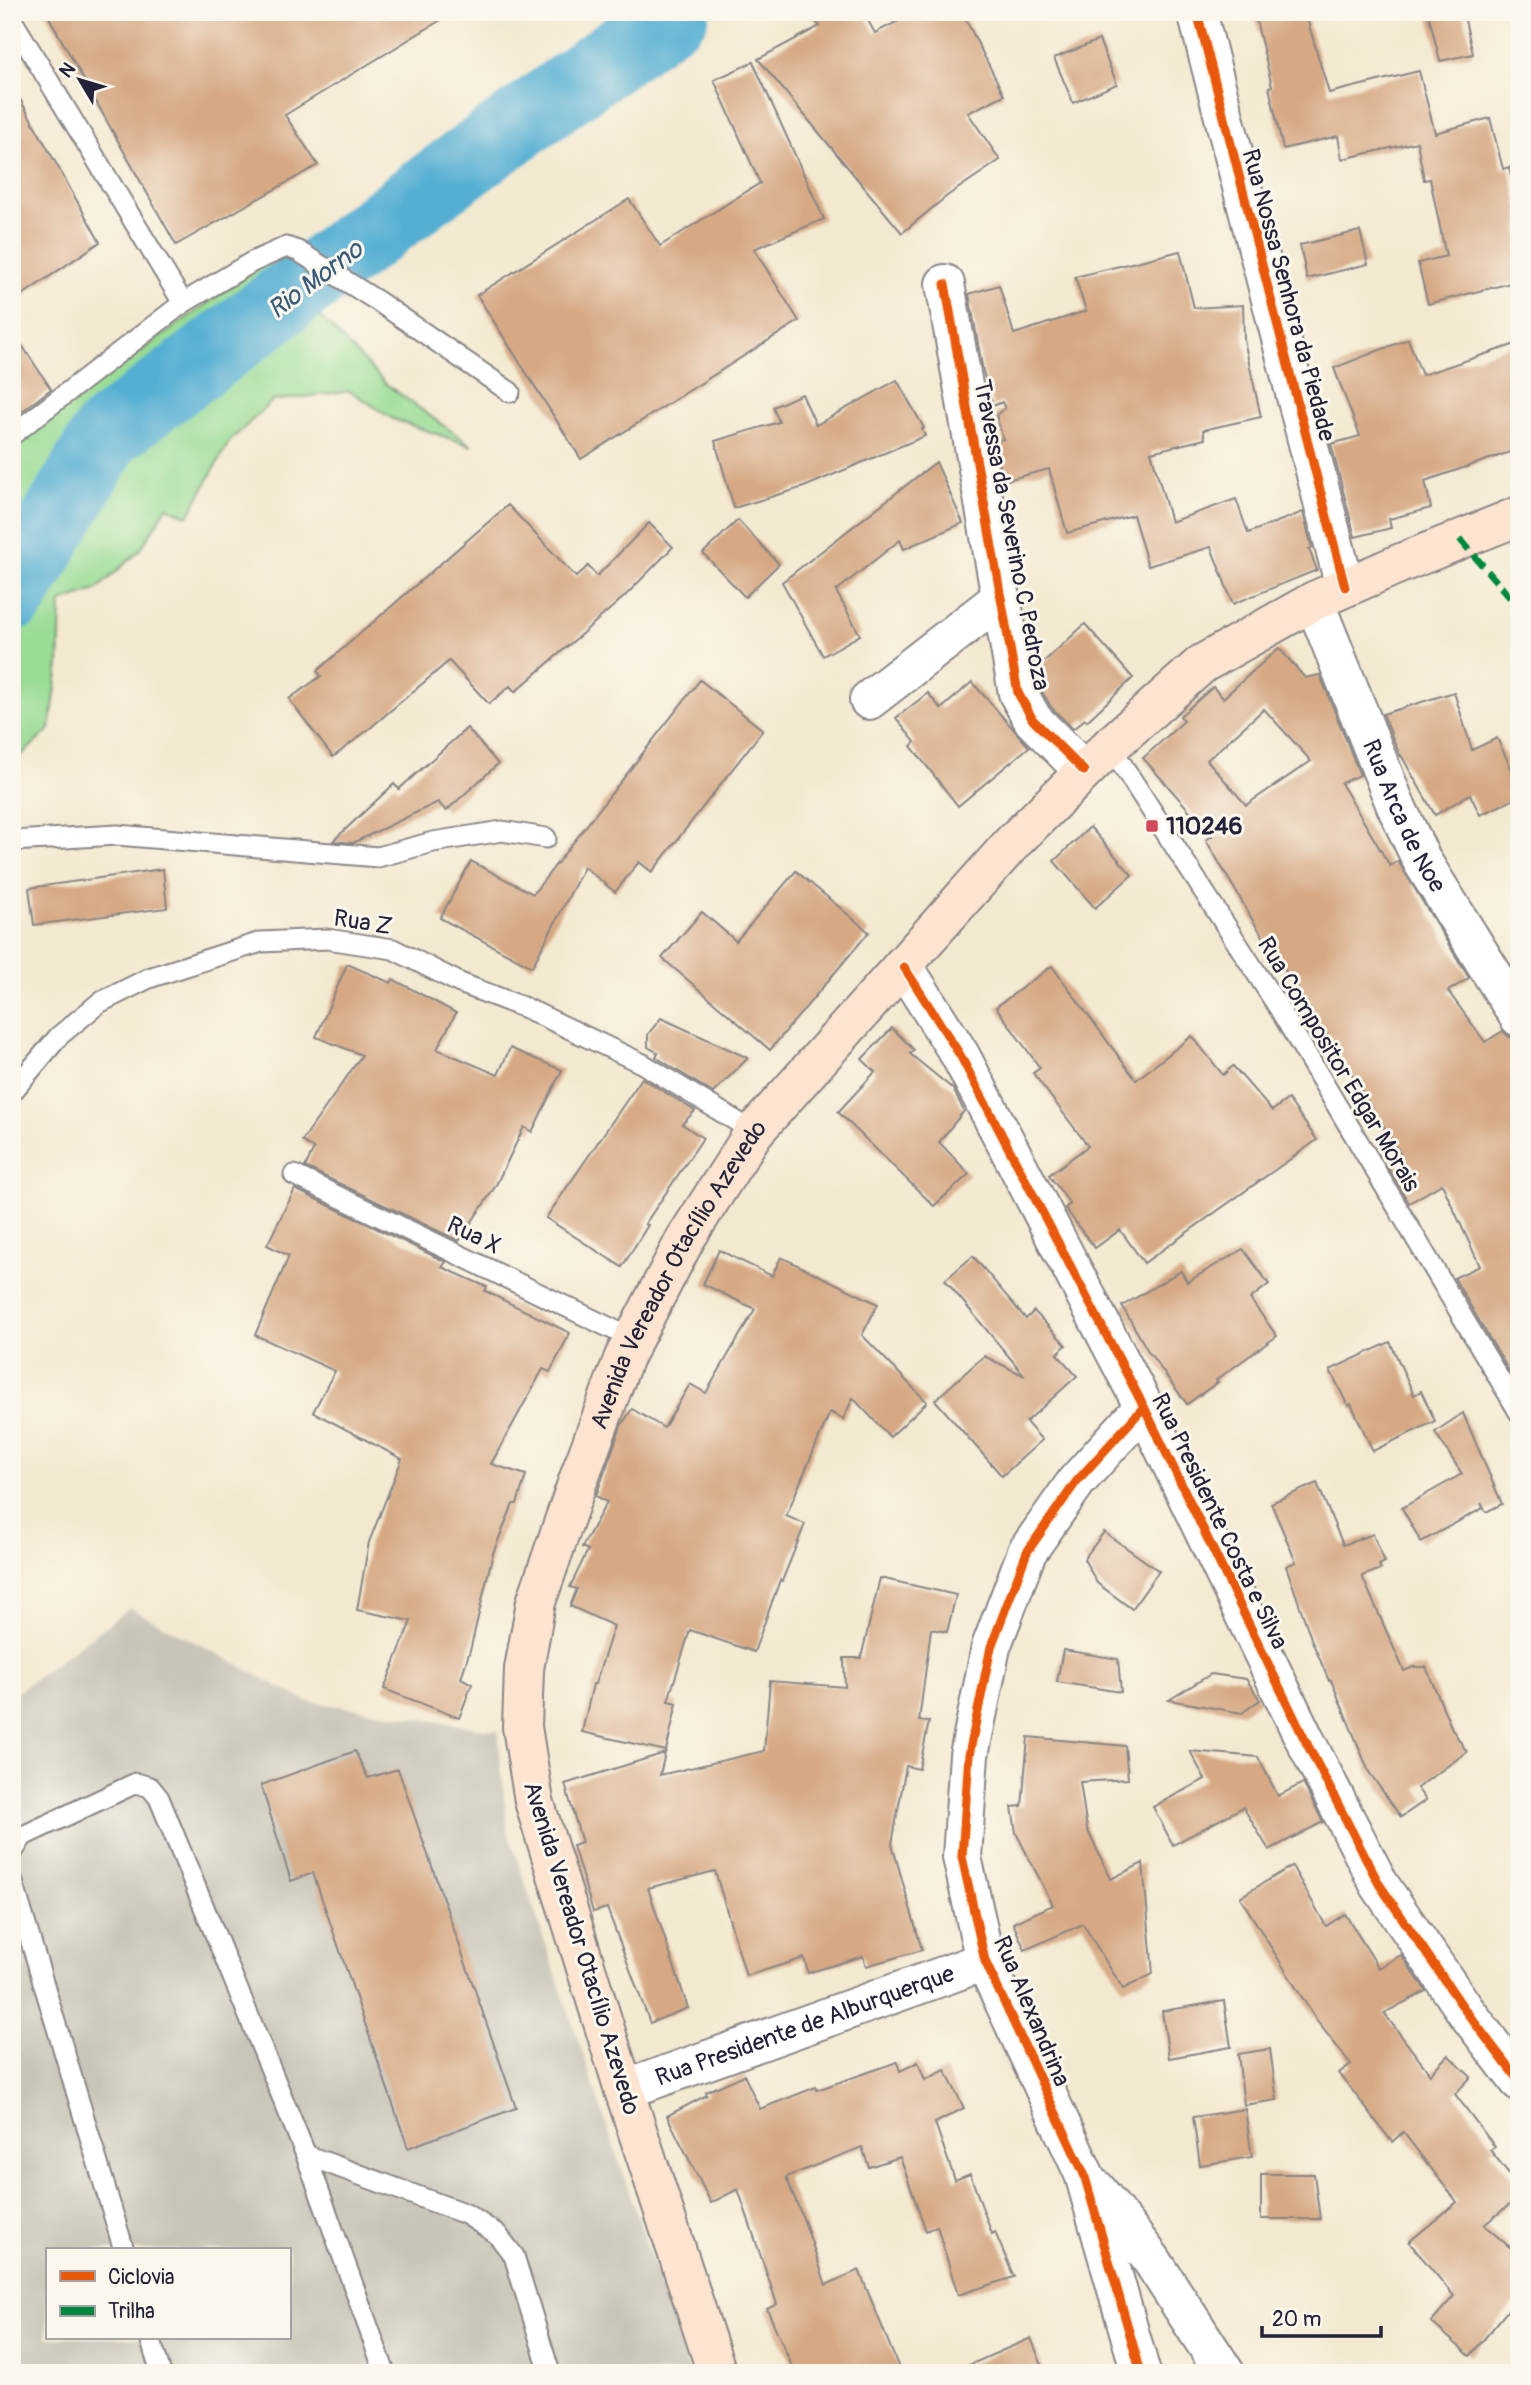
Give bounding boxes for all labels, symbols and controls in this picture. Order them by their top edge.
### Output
north arrow [46,46,116,116]
text: N [54,58,81,83]
street label: Rua Nossa Senhora da Piedade [1235,146,1342,445]
water label: Rio Morno [262,233,371,326]
street label: Travessa da Severino C Pedroza [967,377,1056,693]
street label: Rua Arca de Noe [1356,735,1452,898]
place label: 110246 [1166,812,1242,841]
marker: 110246 [1144,818,1160,834]
street label: Rua Z [332,904,394,941]
street label: Rua Compositor Edgar Morais [1251,932,1426,1197]
street label: Avenida Vereador Otacílio Azevedo [584,1114,773,1433]
street label: Rua X [442,1210,505,1261]
street label: Rua Presidente Costa e Silva [1145,1389,1294,1654]
street label: Avenida Vereador Otacílio Azevedo [517,1778,646,2118]
street label: Rua Alexandrina [987,1932,1076,2091]
street label: Rua Presidente de Alburquerque [652,1959,958,2093]
legend [46,2248,290,2340]
text: Ciclovia [108,2264,175,2291]
scale bar [1262,2294,1380,2338]
text: Trilha [108,2298,155,2325]
text: 20 m [1272,2306,1321,2333]

